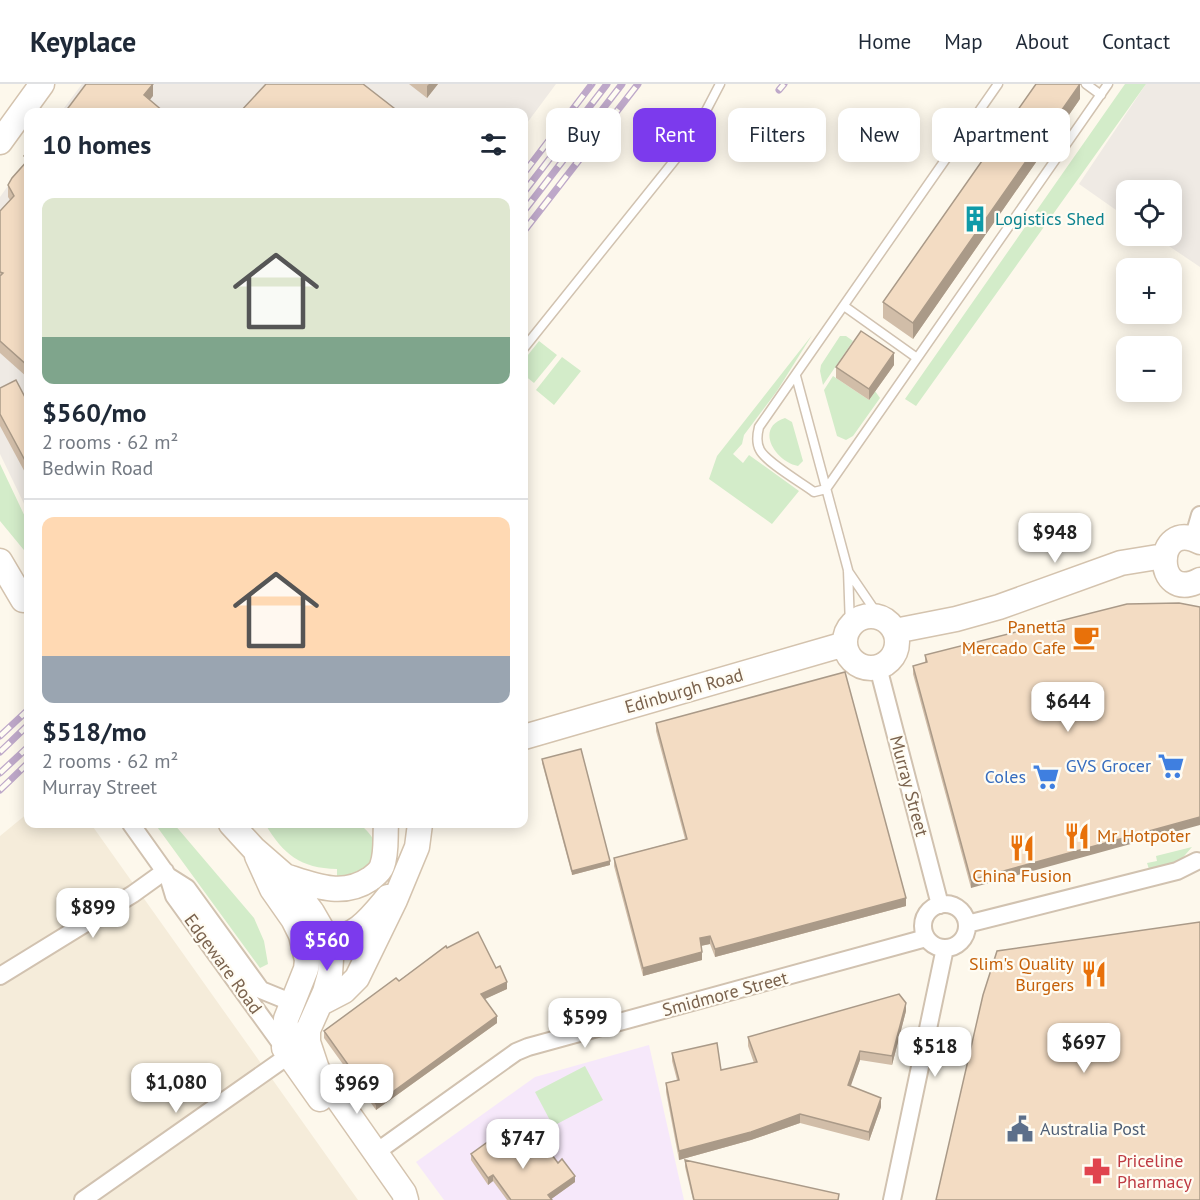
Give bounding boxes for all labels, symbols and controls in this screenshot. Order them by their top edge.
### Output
text: Keyplace [30,23,136,60]
text: Home [858,28,911,55]
text: Map [944,28,983,55]
text: About [1016,28,1069,55]
text: Contact [1102,28,1170,55]
chip: Buy [546,108,621,162]
chip: Rent [633,108,716,162]
chip: Filters [728,108,826,162]
chip: New [838,108,920,162]
chip: Apartment [932,108,1070,162]
text: 10 homes [42,128,151,161]
icon: filters [477,128,510,161]
map controls [1116,180,1182,402]
button: locate [1116,180,1182,246]
building icon: Logistics Shed [960,204,990,234]
place label: Logistics Shed [995,207,1105,230]
icon: home [222,237,330,345]
button: + [1116,258,1182,324]
button: − [1116,336,1182,402]
text: $560/mo [42,396,146,429]
text: 2 rooms · 62 m² [42,429,178,455]
text: Bedwin Road [42,455,153,481]
pin: $948 [1019,513,1091,564]
text: $948 [1032,519,1078,545]
icon: home [222,556,330,664]
place label: Panetta Mercado Cafe [962,615,1066,659]
cafe icon: Panetta Mercado Cafe [1071,622,1101,652]
street label: Edinburgh Road [622,663,746,718]
pin: $644 [1032,682,1104,733]
text: $644 [1045,688,1091,714]
text: $518/mo [42,715,146,748]
street label: Murray Street [885,733,934,839]
text: 2 rooms · 62 m² [42,748,178,774]
supermarket icon: GVS Grocer [1156,751,1186,781]
place label: GVS Grocer [1066,754,1151,777]
supermarket icon: Coles [1031,762,1061,792]
place label: Coles [985,765,1026,788]
text: Murray Street [42,774,157,800]
restaurant icon: Mr Hotpoter [1062,821,1092,851]
place label: Mr Hotpoter [1097,824,1191,847]
restaurant icon: China Fusion [1007,833,1037,863]
place label: China Fusion [972,864,1072,887]
pin: $899 [57,888,129,939]
text: $899 [70,894,116,920]
street label: Edgeware Road [179,909,267,1018]
pin: $560 [291,921,363,972]
text: $560 [304,927,350,953]
place label: Slim's Quality Burgers [969,952,1075,996]
restaurant icon: Slim's Quality Burgers [1079,959,1109,989]
street label: Smidmore Street [660,966,790,1021]
pin: $599 [549,998,621,1049]
text: $599 [562,1004,608,1030]
pin: $697 [1048,1023,1120,1074]
pin: $518 [899,1027,971,1078]
text: $697 [1061,1029,1107,1055]
text: $518 [912,1033,958,1059]
pin: $1,080 [127,1063,225,1114]
pin: $969 [321,1064,393,1115]
text: $1,080 [145,1069,207,1095]
text: $969 [334,1070,380,1096]
public building icon: Australia Post [1005,1114,1035,1144]
place label: Australia Post [1040,1117,1146,1140]
pin: $747 [487,1119,559,1170]
text: $747 [500,1125,546,1151]
place label: Priceline Pharmacy [1117,1149,1192,1193]
pharmacy icon: Priceline Pharmacy [1082,1156,1112,1186]

